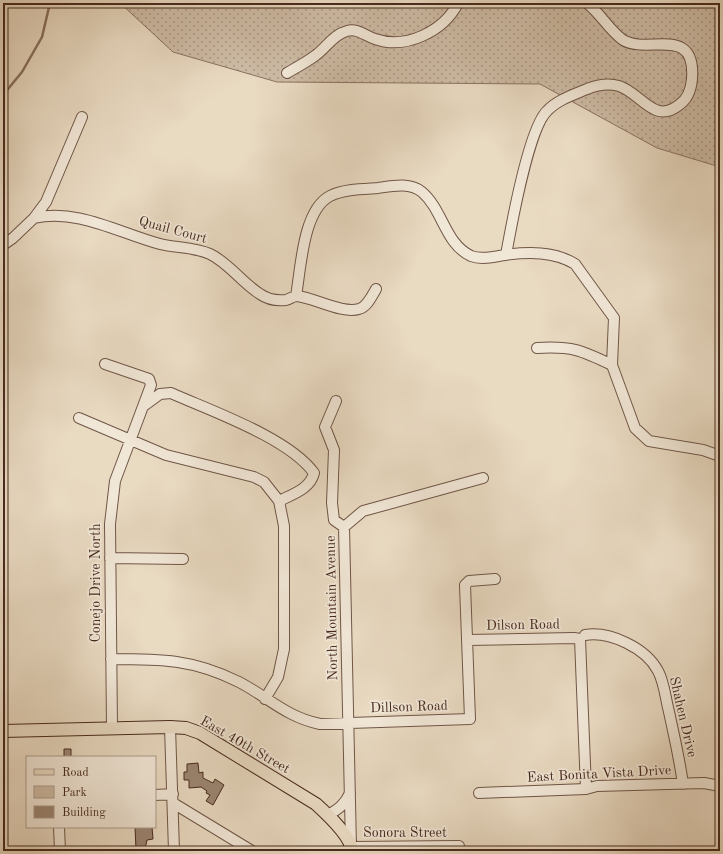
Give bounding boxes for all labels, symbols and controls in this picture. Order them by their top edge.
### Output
street label: Quail Court [137,214,209,246]
street label: Conejo Drive North [89,523,103,643]
street label: North Mountain Avenue [324,535,340,681]
street label: Dilson Road [486,617,560,633]
street label: Shahen Drive [667,675,699,759]
street label: Dillson Road [370,699,448,715]
street label: East 40th Street [198,714,292,776]
legend [26,756,156,828]
street label: East Bonita Vista Drive [526,763,672,785]
text: Road [62,767,89,779]
text: Park [62,787,87,799]
text: Building [62,807,106,819]
street label: Sonora Street [363,826,447,840]

